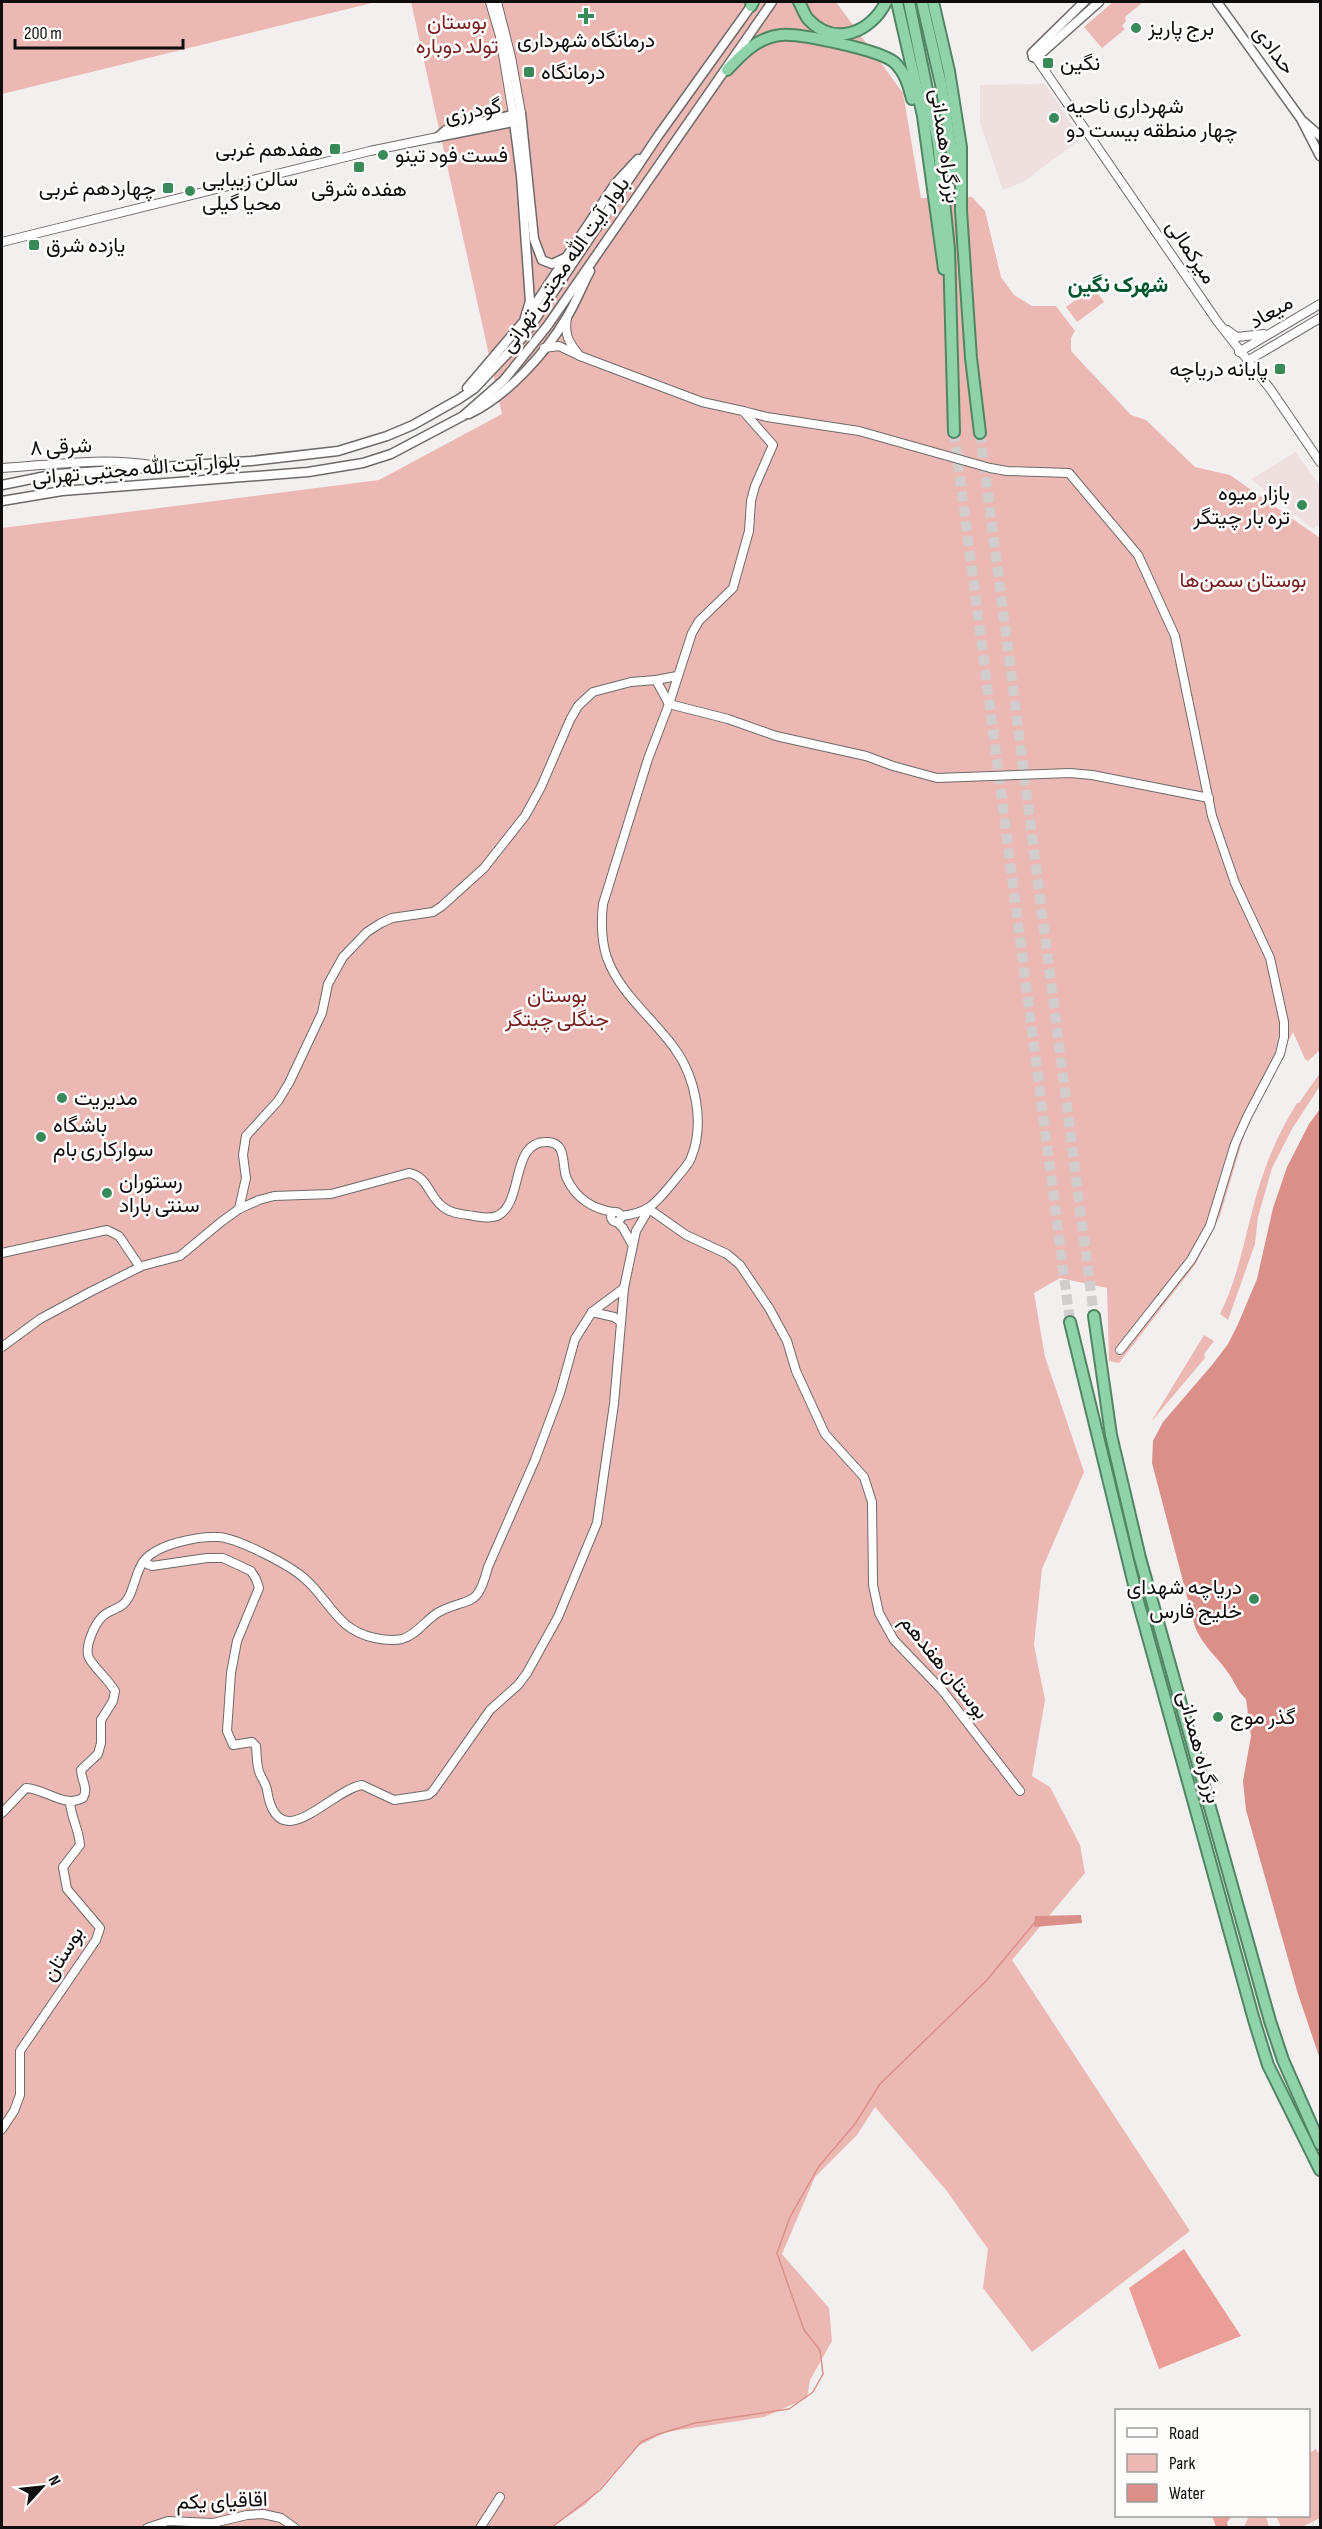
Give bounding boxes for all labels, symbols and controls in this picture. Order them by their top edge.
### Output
marker: درمانگاه شهرداری [577,7,595,25]
park label: بوستان تولد دوباره [416,10,498,59]
scale bar [15,12,183,50]
place label: برج پاریز [1147,16,1214,42]
street label: حدادی [1248,20,1300,80]
marker: برج پاریز [1129,21,1143,35]
text: 200 m [24,23,62,44]
place label: درمانگاه شهرداری [517,28,655,53]
place label: نگین [1060,51,1100,76]
marker: نگین [1041,56,1055,70]
place label: درمانگاه [541,60,605,85]
marker: درمانگاه [522,65,536,79]
street label: بزرگراه همدانی [925,87,965,205]
street label: گودرزی [442,93,504,129]
place label: شهرداری ناحیه چهار منطقه بیست دو [1066,94,1237,144]
marker: شهرداری ناحیه چهار منطقه بیست دو [1047,111,1061,125]
place label: هفدهم غربی [215,137,323,163]
marker: هفدهم غربی [328,142,342,156]
place label: فست فود تینو [395,143,508,168]
marker: فست فود تینو [376,148,390,162]
marker: هفده شرقی [352,160,366,174]
place label: سالن زیبایی محیا گیلی [202,167,298,216]
street label: بلوار آیت الله مجتبی تهرانی [494,172,635,358]
place label: چهاردهم غربی [39,176,156,202]
place label: هفده شرقی [311,177,407,202]
marker: چهاردهم غربی [161,181,175,195]
marker: سالن زیبایی محیا گیلی [183,184,197,198]
street label: میرکمالی [1160,215,1222,289]
place label: یازده شرق [46,233,125,258]
marker: یازده شرق [27,238,41,252]
district label: شهرک نگین [1068,272,1168,299]
street label: میعاد [1245,290,1297,334]
place label: پایانه دریاچه [1169,357,1268,383]
marker: پایانه دریاچه [1273,362,1287,376]
street label: ۸ شرقی [29,433,93,461]
street label: بلوار آیت الله مجتبی تهرانی [31,446,241,491]
place label: بازار میوه تره بار چیتگر [1192,481,1290,531]
marker: بازار میوه تره بار چیتگر [1295,498,1309,512]
park label: بوستان سمن‌ها [1179,568,1307,593]
park label: بوستان جنگلی چیتگر [504,983,609,1033]
place label: مدیریت [74,1086,138,1111]
marker: مدیریت [55,1091,69,1105]
place label: باشگاه سوارکاری بام [53,1113,153,1163]
marker: باشگاه سوارکاری بام [34,1130,48,1144]
place label: رستوران سنتی باراد [119,1169,200,1218]
marker: رستوران سنتی باراد [100,1186,114,1200]
place label: دریاچه شهدای خلیج فارس [1127,1575,1242,1625]
marker: دریاچه شهدای خلیج فارس [1247,1592,1261,1606]
street label: بوستان هفدهم [893,1610,994,1725]
street label: بزرگراه همدانی [1172,1688,1226,1806]
place label: گذر موج [1230,1705,1296,1731]
marker: گذر موج [1211,1710,1225,1724]
street label: بوستان [37,1922,89,1986]
legend [1115,2409,1310,2517]
text: Road [1169,2423,1199,2444]
text: Park [1169,2453,1195,2474]
north arrow [12,2457,72,2517]
text: N [44,2473,64,2489]
text: Water [1169,2483,1205,2504]
street label: اقاقیای یکم [176,2487,268,2516]

